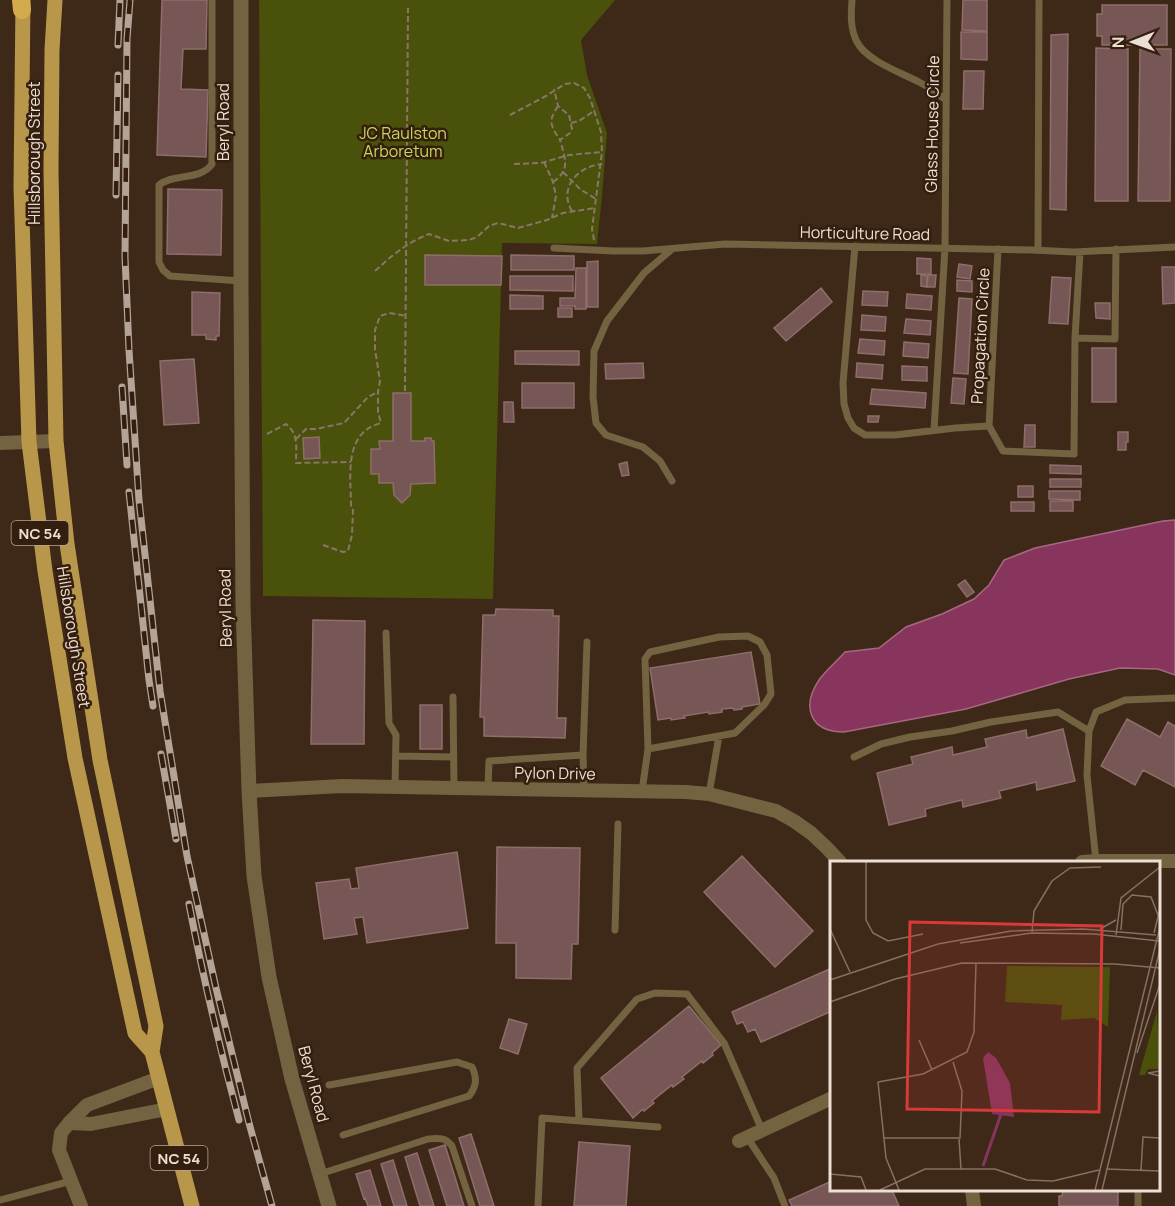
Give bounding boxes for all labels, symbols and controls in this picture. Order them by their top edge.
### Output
north arrow [1103,12,1163,72]
text: N [1107,36,1129,48]
street label: Glass House Circle [920,55,944,193]
street label: Hillsborough Street [23,81,45,225]
street label: Beryl Road [212,83,234,161]
park label: JC Raulston Arboretum [359,122,447,162]
street label: Horticulture Road [800,221,930,245]
street label: Propagation Circle [965,267,995,405]
road number: NC 54 [12,521,68,545]
street label: Hillsborough Street [52,565,96,709]
street label: Beryl Road [213,569,237,647]
street label: Pylon Drive [514,761,596,785]
inset map [830,861,1160,1191]
street label: Beryl Road [293,1043,335,1125]
road number: NC 54 [150,1146,207,1170]

